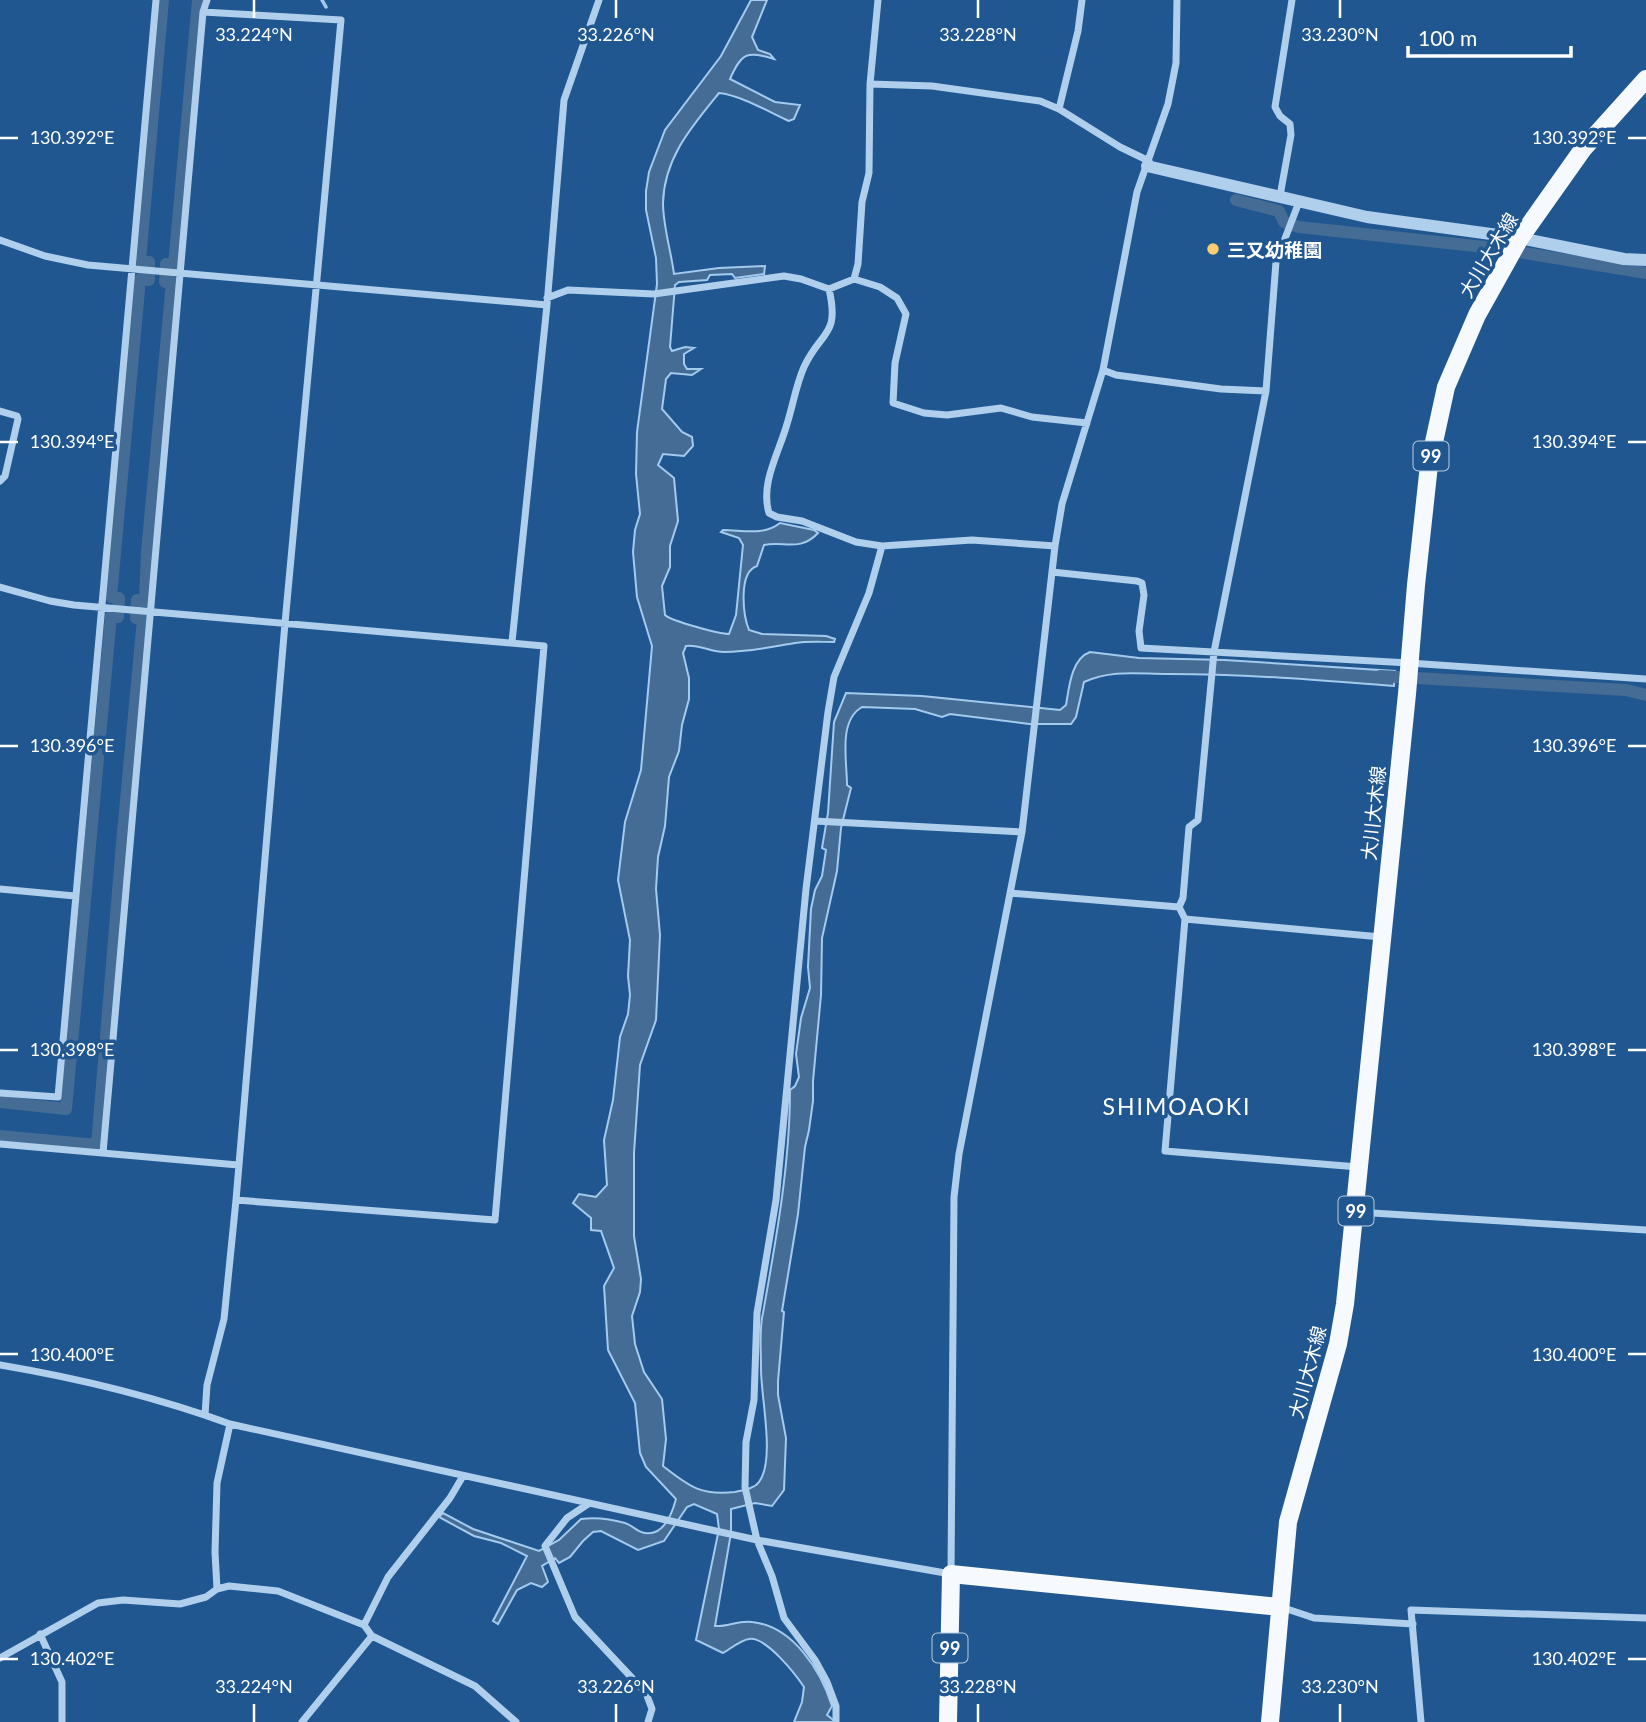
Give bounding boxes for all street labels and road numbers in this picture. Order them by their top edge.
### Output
street label: 大川大木線 [1454,208,1522,302]
road number: 99 [1414,442,1448,470]
street label: 大川大木線 [1357,765,1389,861]
road number: 99 [1338,1196,1374,1226]
street label: 大川大木線 [1284,1323,1330,1421]
road number: 99 [932,1633,968,1662]

